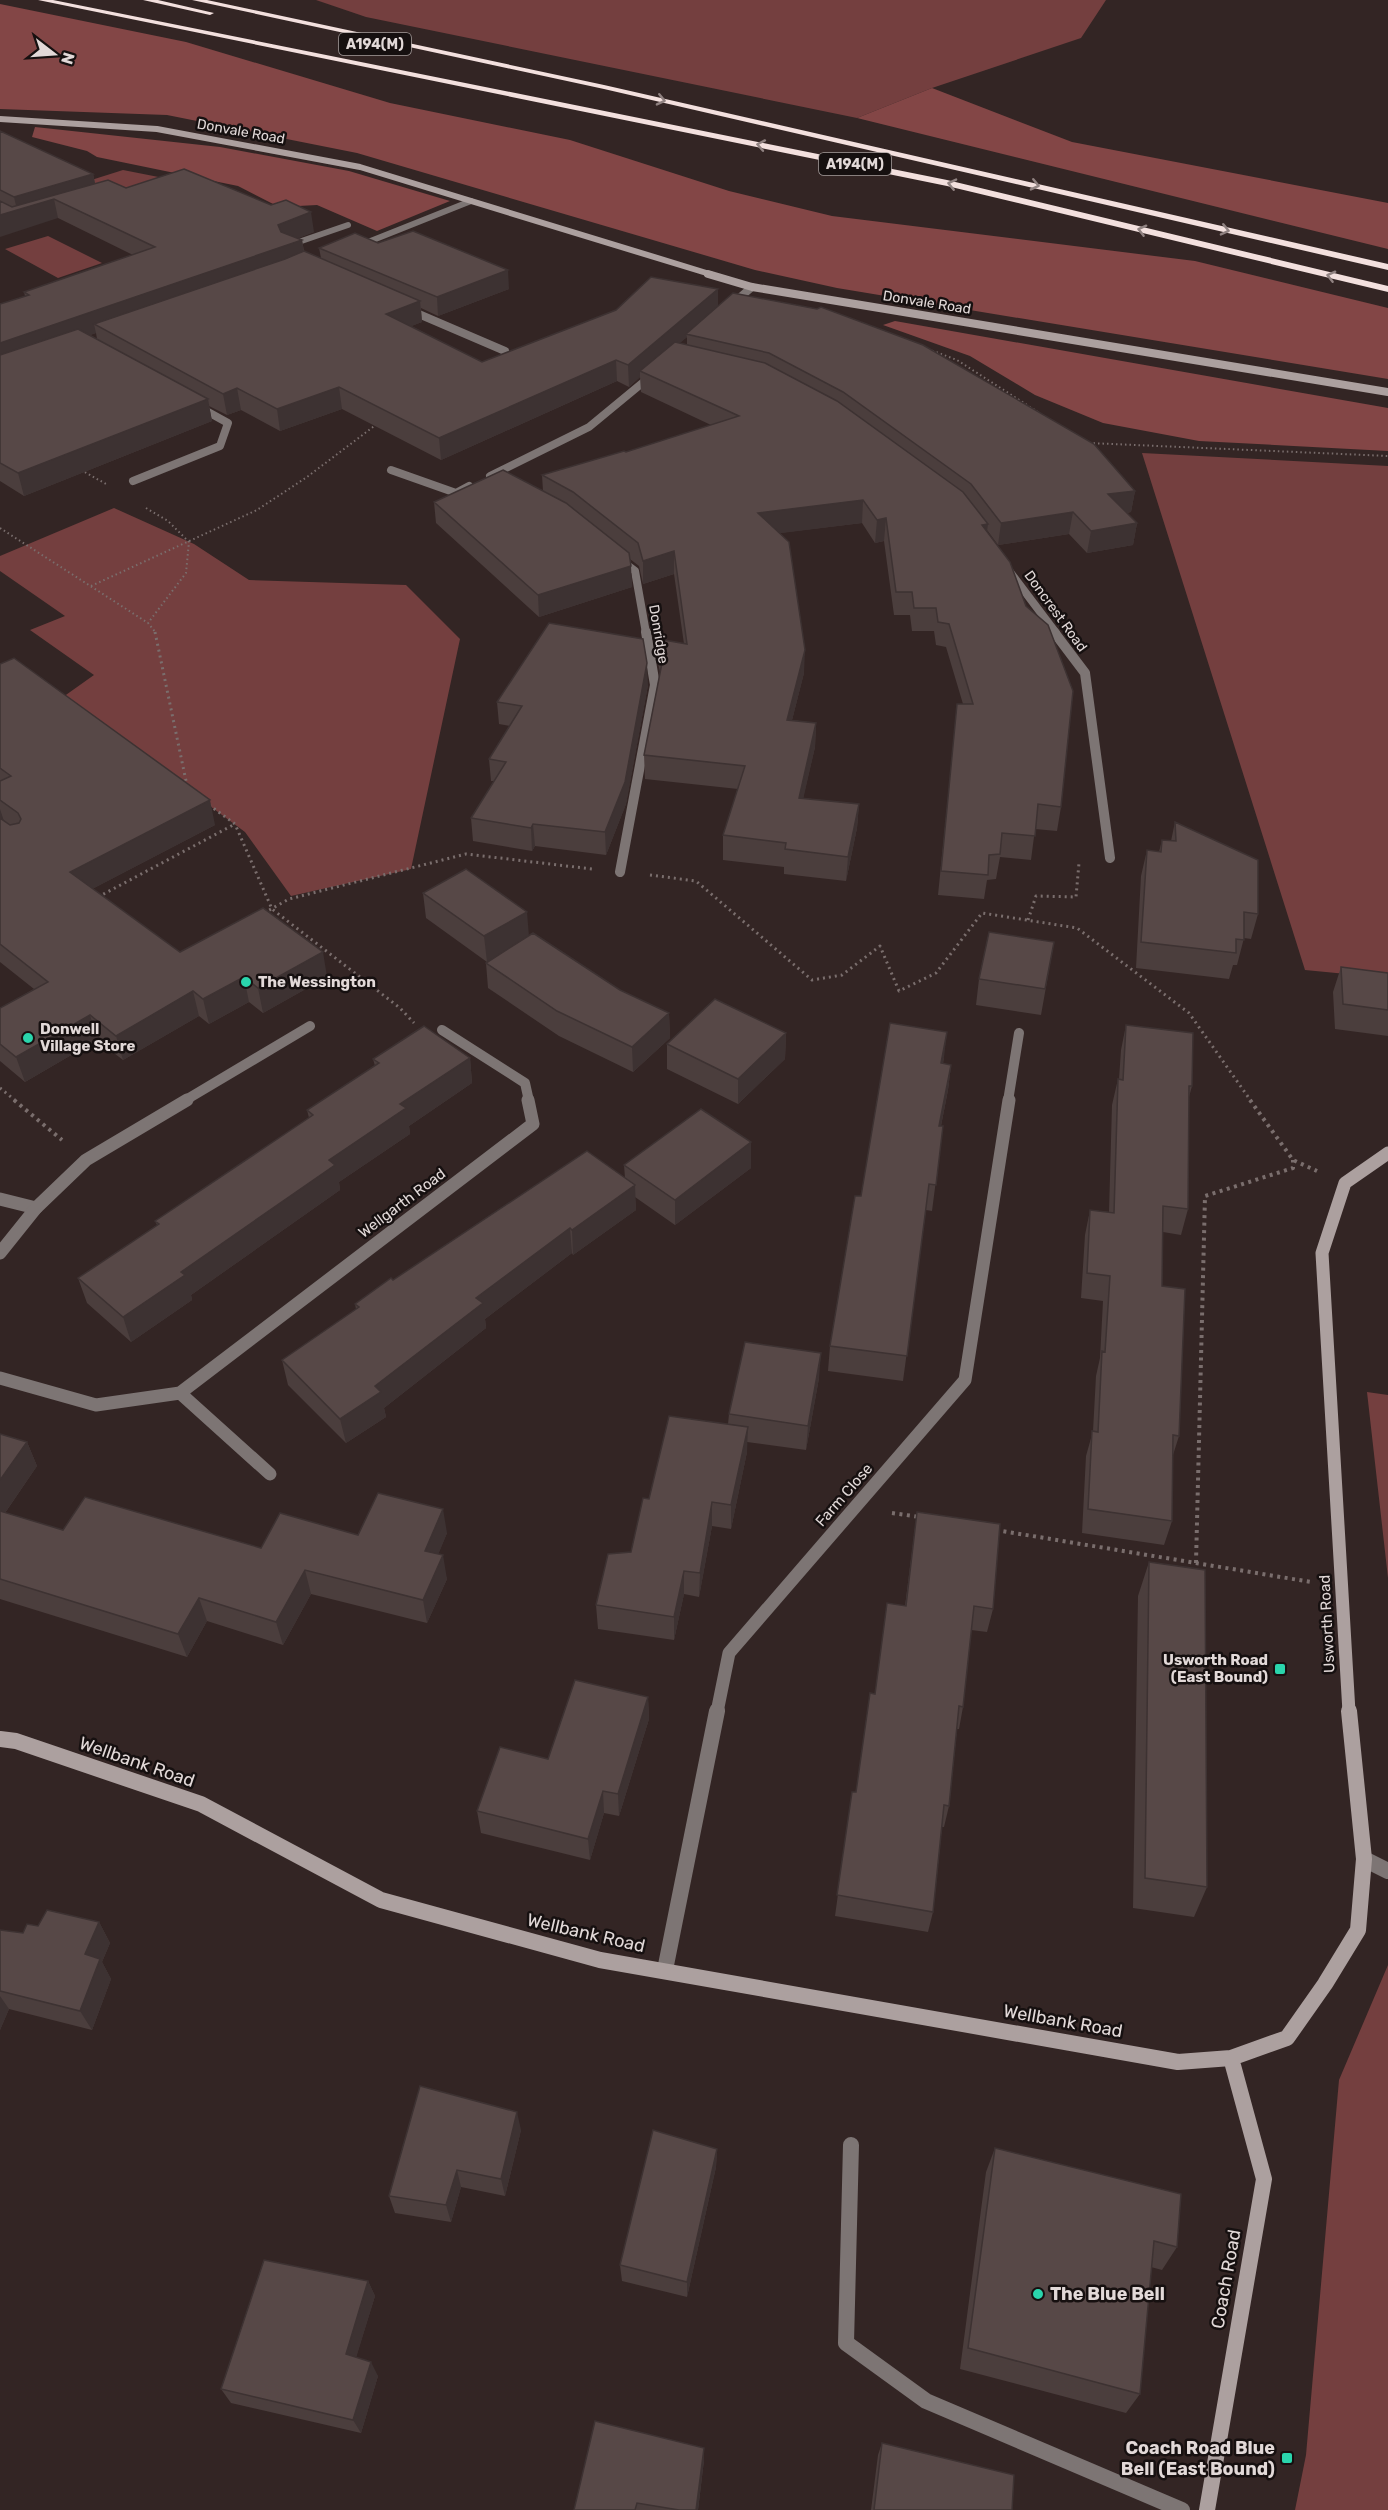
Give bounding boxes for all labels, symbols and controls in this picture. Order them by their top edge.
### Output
north arrow [24,24,84,84]
road number: A194(M) [339,33,411,55]
text: N [57,50,79,67]
one-way arrow [656,93,666,106]
street label: Donvale Road [196,115,286,148]
one-way arrow [756,139,766,152]
road number: A194(M) [819,153,891,175]
one-way arrow [1030,178,1040,191]
one-way arrow [947,179,957,192]
one-way arrow [1220,222,1230,235]
one-way arrow [1137,224,1147,237]
one-way arrow [1326,270,1336,283]
street label: Donvale Road [882,287,972,318]
street label: Doncrest Road [1020,567,1091,655]
street label: Donridge [645,603,672,665]
place label: The Wessington [258,973,376,991]
marker: The Wessington [239,975,253,989]
place label: Donwell Village Store [40,1020,135,1055]
marker: Donwell Village Store [21,1031,35,1045]
street label: Wellgarth Road [355,1164,449,1242]
street label: Farm Close [812,1460,876,1530]
street label: Usworth Road [1315,1574,1339,1674]
place label: Usworth Road (East Bound) [1163,1651,1268,1686]
marker: Usworth Road (East Bound) [1273,1662,1287,1676]
street label: Wellbank Road [76,1732,198,1792]
street label: Wellbank Road [525,1909,647,1957]
street label: Wellbank Road [1002,2000,1124,2042]
street label: Coach Road [1206,2228,1246,2330]
place label: The Blue Bell [1050,2283,1165,2305]
marker: The Blue Bell [1031,2287,1045,2301]
place label: Coach Road Blue Bell (East Bound) [1121,2437,1275,2480]
marker: Coach Road Blue Bell (East Bound) [1280,2451,1294,2465]

